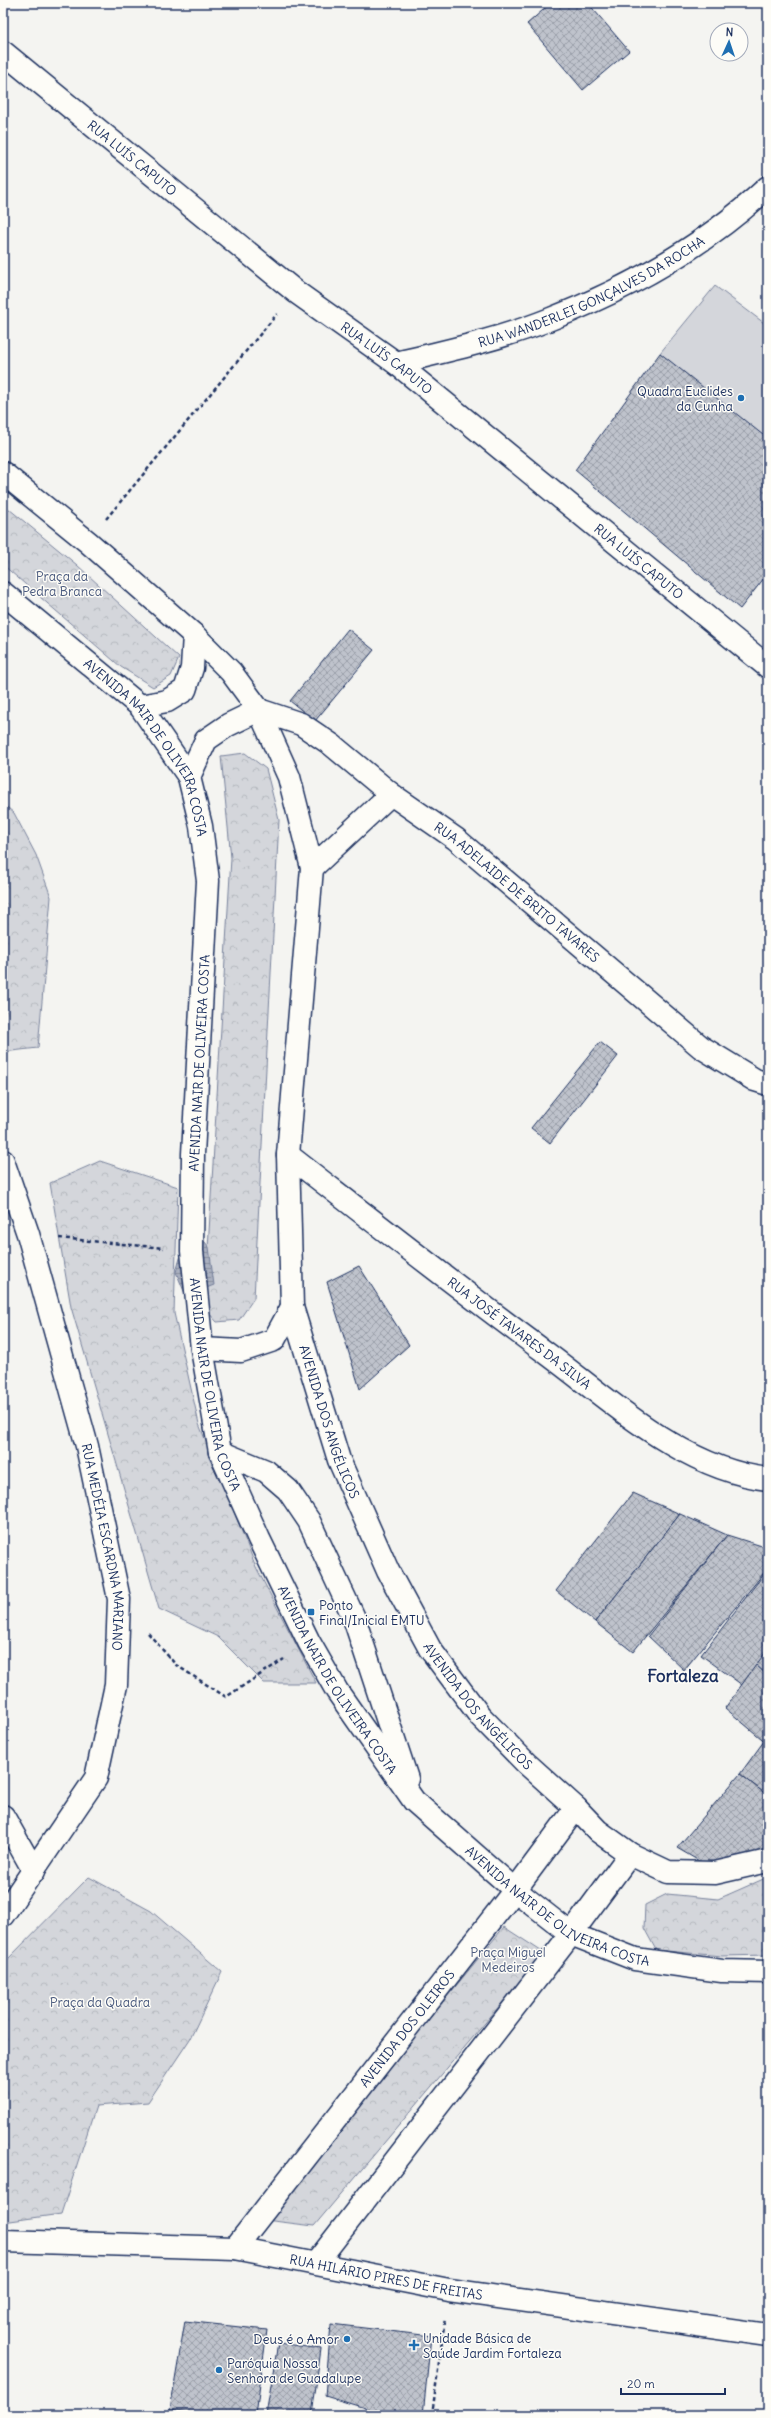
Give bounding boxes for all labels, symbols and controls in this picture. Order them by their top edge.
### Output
north arrow [709,22,749,62]
text: N [725,25,734,39]
street label: RUA LUÍS CAPUTO [84,117,180,200]
street label: RUA WANDERLEI GONÇALVES DA ROCHA [476,233,708,351]
street label: RUA LUÍS CAPUTO [337,319,436,398]
place label: Quadra Euclides da Cunha [637,383,733,415]
marker: Quadra Euclides da Cunha [736,393,746,403]
street label: RUA LUÍS CAPUTO [590,520,687,603]
park label: Praça da Pedra Branca [22,568,102,600]
street label: AVENIDA NAIR DE OLIVEIRA COSTA [80,655,210,838]
street label: RUA ADELAIDE DE BRITO TAVARES [431,818,603,966]
street label: AVENIDA NAIR DE OLIVEIRA COSTA [185,954,214,1172]
street label: RUA JOSÉ TAVARES DA SILVA [444,1274,594,1393]
street label: AVENIDA NAIR DE OLIVEIRA COSTA [186,1277,244,1494]
street label: AVENIDA DOS ANGÉLICOS [295,1343,363,1501]
street label: RUA MEDÉIA ESCARDNA MARIANO [78,1442,127,1651]
street label: AVENIDA NAIR DE OLIVEIRA COSTA [274,1583,401,1778]
place label: Ponto Final/Inicial EMTU [319,1597,425,1629]
marker: Ponto Final/Inicial EMTU [306,1607,316,1617]
street label: AVENIDA DOS ANGÉLICOS [419,1640,536,1774]
district label: Fortaleza [647,1665,719,1687]
street label: AVENIDA NAIR DE OLIVEIRA COSTA [462,1842,650,1970]
park label: Praça Miguel Medeiros [470,1944,546,1976]
street label: AVENIDA DOS OLEIROS [356,1966,459,2091]
park label: Praça da Quadra [50,1994,150,2011]
street label: RUA HILÁRIO PIRES DE FREITAS [288,2251,484,2304]
place label: Unidade Básica de Saúde Jardim Fortaleza [423,2330,562,2362]
place label: Deus é o Amor [253,2331,340,2348]
marker: Deus é o Amor [342,2334,352,2344]
marker: Unidade Básica de Saúde Jardim Fortaleza [408,2339,420,2351]
place label: Paróquia Nossa Senhora de Guadalupe [227,2355,361,2387]
marker: Paróquia Nossa Senhora de Guadalupe [214,2365,224,2375]
scale bar [621,2370,725,2396]
text: 20 m [627,2376,655,2391]

